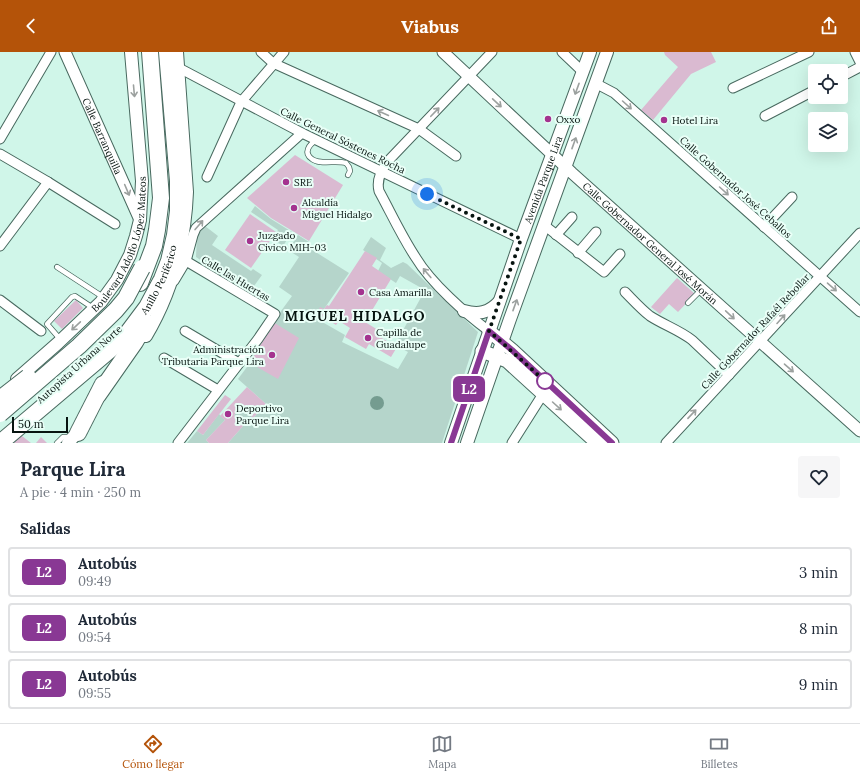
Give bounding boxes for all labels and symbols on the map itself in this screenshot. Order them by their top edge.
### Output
one-way arrow [572,82,580,94]
one-way arrow [131,84,138,97]
street label: Calle Barranquilla [79,96,125,176]
one-way arrow [492,98,502,107]
one-way arrow [622,100,632,109]
street label: Calle General Sóstenes Rocha [278,104,407,176]
one-way arrow [430,107,440,117]
one-way arrow [377,109,389,116]
place label: Oxxo [556,113,580,126]
marker: Oxxo [543,114,553,124]
place label: Hotel Lira [672,114,718,127]
marker: Hotel Lira [659,115,669,125]
street label: Avenida Parque Lira [521,134,565,226]
street label: Calle Gobernador José Ceballos [677,134,795,241]
one-way arrow [570,137,578,149]
street label: Boulevard Adolfo López Mateos [89,176,149,315]
place label: SRE [294,176,312,189]
marker: SRE [281,177,291,187]
street label: Calle Gobernador General José Morán [580,180,720,307]
one-way arrow [123,183,131,195]
your location [417,184,437,204]
one-way arrow [719,187,729,196]
place label: Alcaldía Miguel Hidalgo [301,196,372,221]
marker: Alcaldía Miguel Hidalgo [289,203,299,213]
one-way arrow [195,220,204,231]
place label: Juzgado Civico MIH-03 [257,229,327,254]
marker: Juzgado Civico MIH-03 [245,236,255,246]
street label: Anillo Periférico [137,244,179,318]
street label: Calle las Huertas [199,253,273,304]
one-way arrow [423,267,432,278]
street label: Calle Gobernador Rafaél Rebollar [698,270,813,392]
one-way arrow [826,282,836,291]
place label: Casa Amarilla [369,286,432,299]
marker: Casa Amarilla [356,287,366,297]
one-way arrow [512,298,519,311]
district label: MIGUEL HIDALGO [284,307,426,325]
one-way arrow [724,310,735,319]
one-way arrow [776,314,786,324]
one-way arrow [71,321,81,331]
street label: Autopista Urbana Norte [33,322,125,407]
place label: Capilla de Guadalupe [376,326,427,351]
marker: Capilla de Guadalupe [363,333,373,343]
place label: Administración Tributaria Parque Lira [162,343,264,368]
marker: Administración Tributaria Parque Lira [267,350,277,360]
one-way arrow [784,364,794,373]
unlabelled marker [536,372,554,390]
line badge: L2 [451,376,487,402]
one-way arrow [551,401,561,410]
place label: Deportivo Parque Lira [236,402,289,427]
marker: Deportivo Parque Lira [223,409,233,419]
one-way arrow [688,409,697,420]
scale bar [12,415,68,434]

